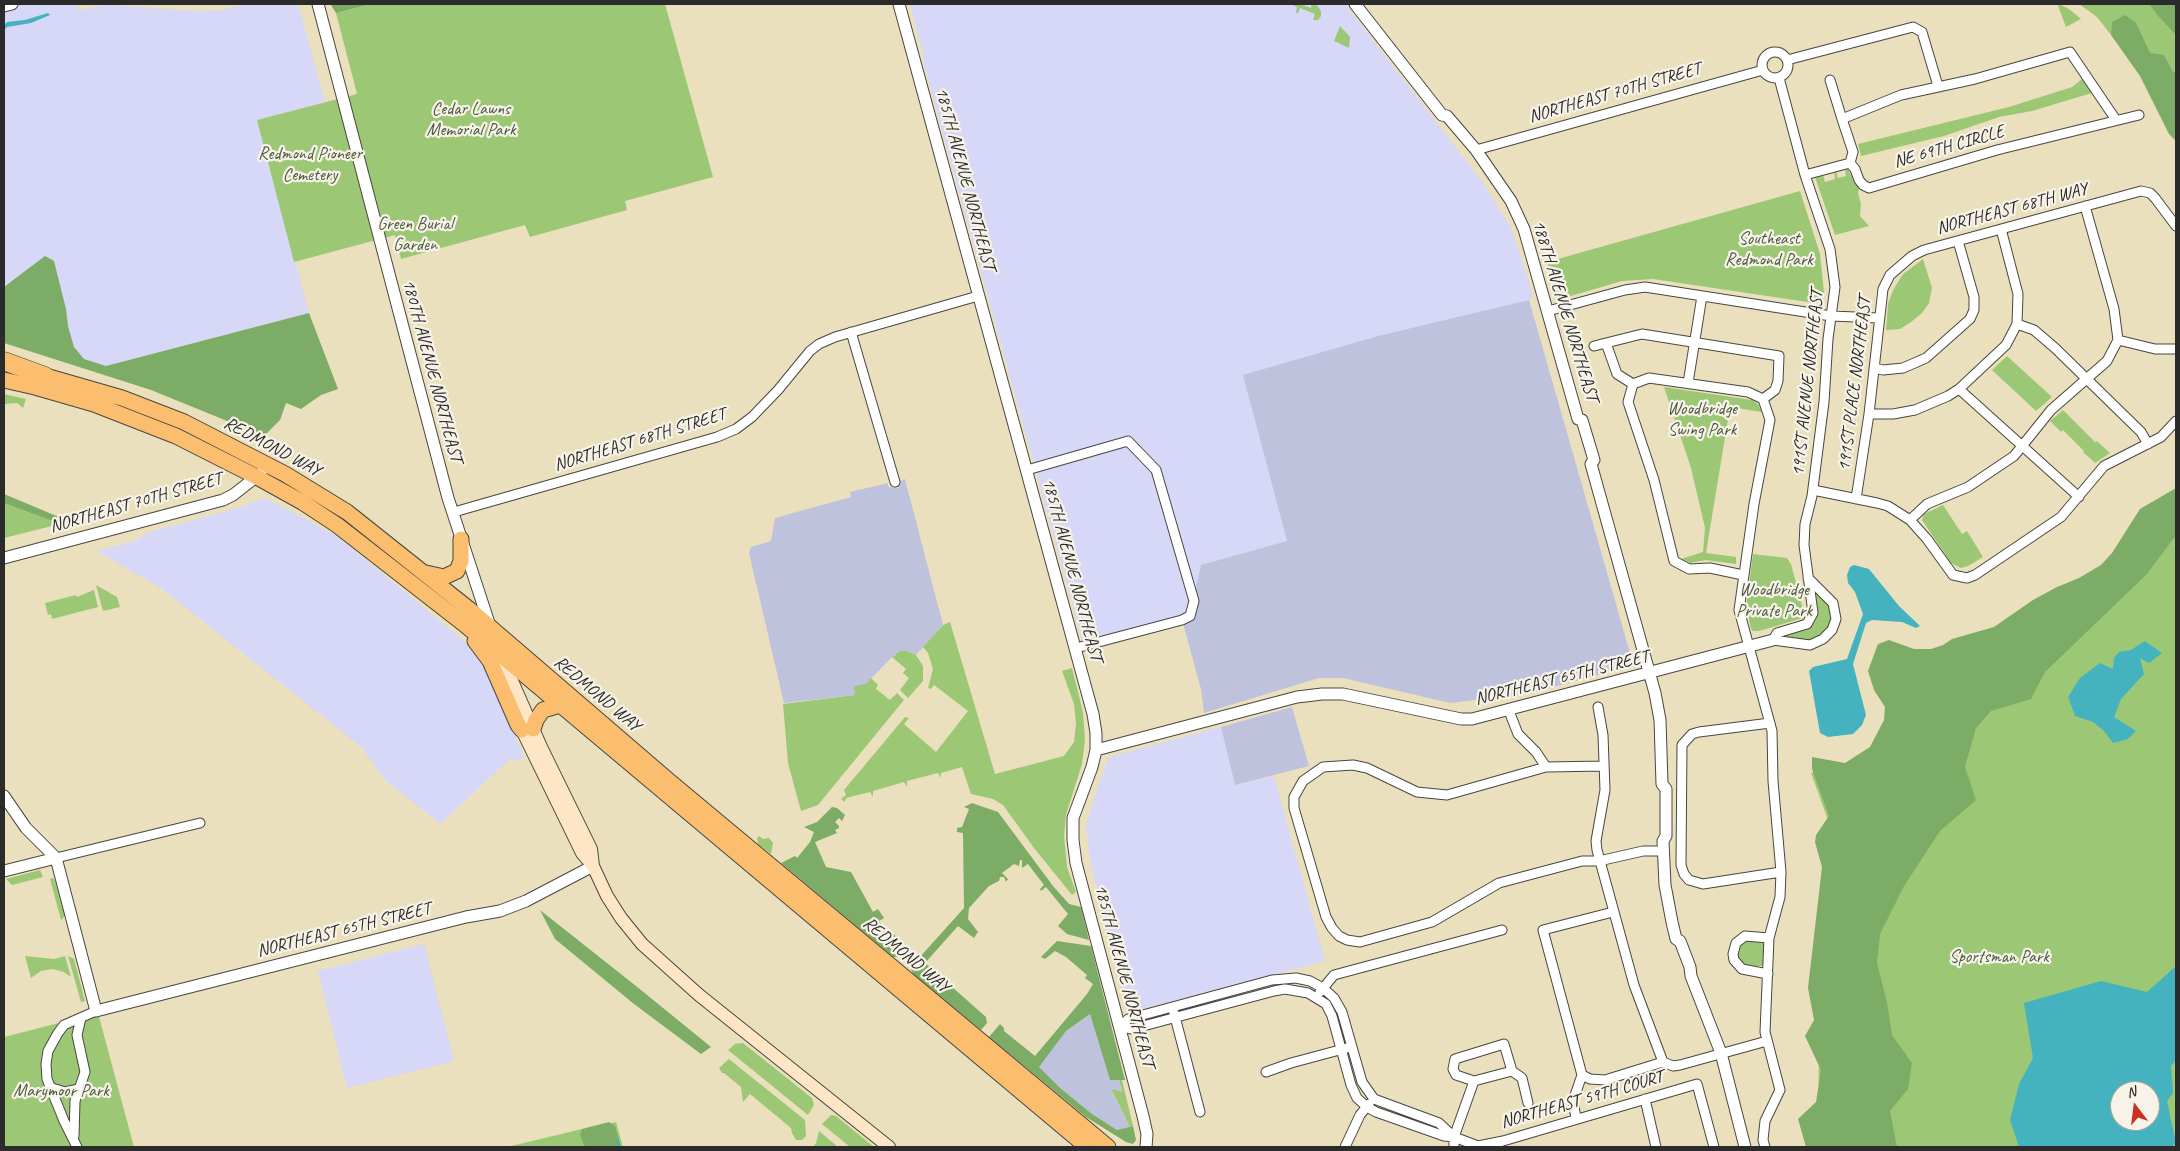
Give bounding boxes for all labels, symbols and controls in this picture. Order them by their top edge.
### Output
street label: NORTHEAST 70TH STREET [1526,58,1704,128]
street label: 185TH AVENUE NORTHEAST [930,85,1000,273]
park label: Cedar Lawns Memorial Park [427,98,515,140]
street label: NE 69TH CIRCLE [1891,121,2007,173]
park label: Redmond Pioneer Cemetery [258,143,362,186]
street label: NORTHEAST 68TH WAY [1934,178,2090,240]
park label: Green Burial Garden [377,213,453,255]
street label: 188TH AVENUE NORTHEAST [1527,218,1603,404]
park label: Southeast Redmond Park [1725,228,1813,270]
street label: 180TH AVENUE NORTHEAST [397,277,467,465]
street label: 191ST AVENUE NORTHEAST [1787,289,1829,477]
street label: 191ST PLACE NORTHEAST [1834,296,1876,472]
park label: Woodbridge Swing Park [1667,398,1737,440]
street label: NORTHEAST 68TH STREET [552,404,728,476]
street label: REDMOND WAY [220,412,324,482]
street label: NORTHEAST 70TH STREET [47,468,225,538]
street label: 185TH AVENUE NORTHEAST [1037,476,1107,664]
park label: Woodbridge Private Park [1736,579,1812,622]
street label: NORTHEAST 65TH STREET [1473,646,1651,710]
street label: REDMOND WAY [549,652,645,736]
street label: 185TH AVENUE NORTHEAST [1089,882,1159,1070]
street label: NORTHEAST 65TH STREET [255,898,433,962]
street label: REDMOND WAY [858,913,954,997]
park label: Sportsman Park [1949,946,2049,968]
street label: NORTHEAST 59TH COURT [1498,1066,1666,1134]
park label: Marymoor Park [13,1080,109,1102]
north arrow [2110,1081,2160,1131]
text: N [2125,1083,2138,1101]

